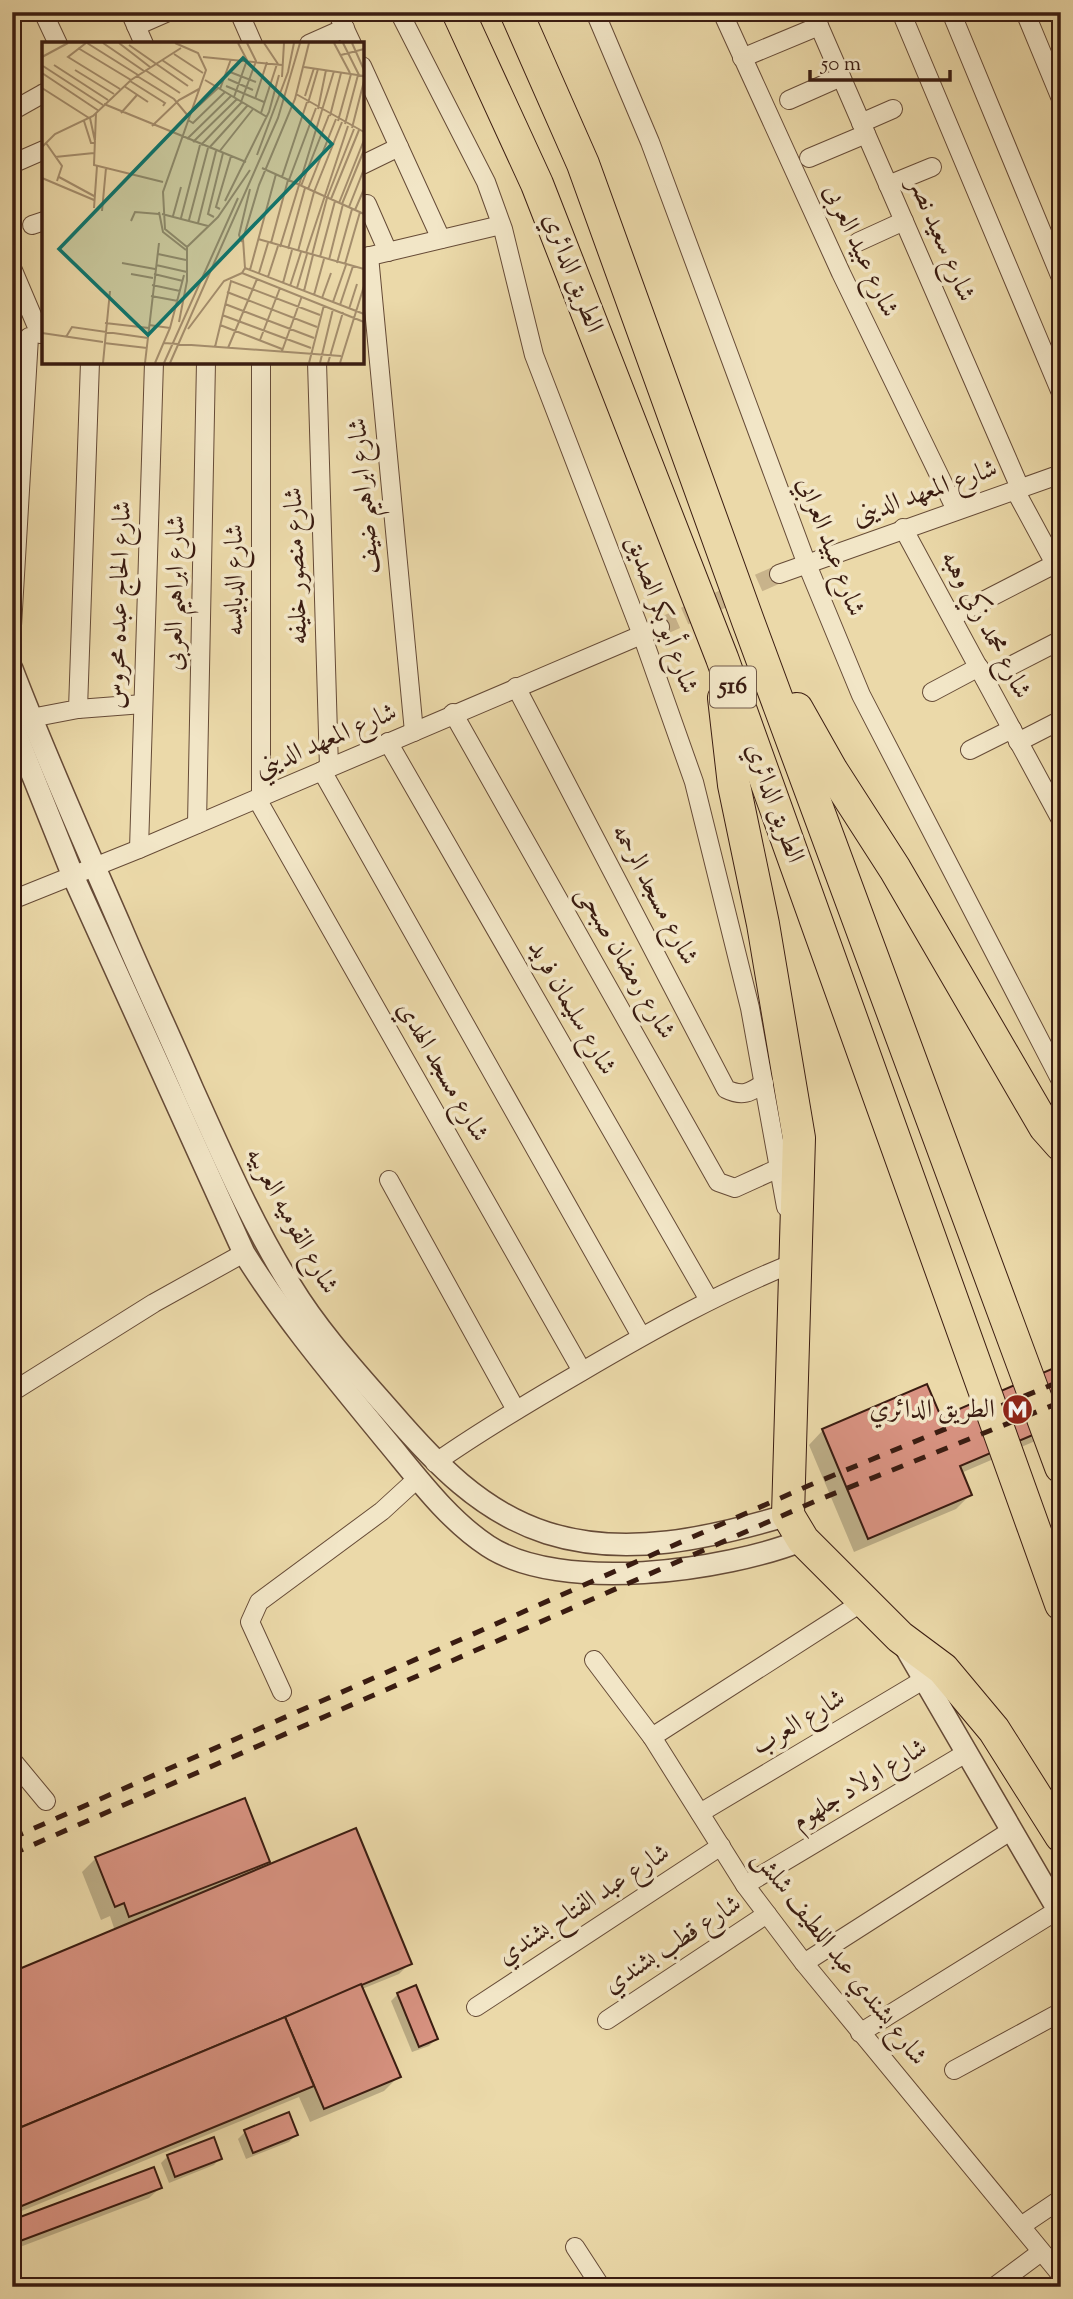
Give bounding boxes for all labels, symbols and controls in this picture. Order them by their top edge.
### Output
scale bar [810,38,950,82]
inset map [42,42,364,364]
text: 50 m [820,50,861,80]
street label: شارع سعيد نصر [896,169,984,308]
street label: شارع عبيد العربى [812,178,907,324]
street label: الطريق الدائري [532,208,612,338]
street label: شارع ابراهيم ضيف [340,416,395,576]
street label: شارع المعهد الدينى [847,451,1003,536]
street label: شارع عبيد العرابي [785,472,874,623]
street label: شارع منصور خليفه [276,487,319,645]
street label: شارع الحاج عبده محروس [98,500,145,710]
street label: شارع ابراهيم العربى [156,515,201,671]
street label: شارع الدبايسه [217,524,255,636]
street label: شارع أبو بكر الصديق [614,530,708,700]
street label: شارع محمد زكي وهبه [929,544,1040,706]
road number: 516 [710,666,756,708]
street label: شارع المعهد الديني [249,694,404,789]
street label: الطريق الدائري [735,738,813,868]
street label: شارع مسجد الرحمه [600,818,707,973]
street label: شارع رمضان صبحى [565,879,684,1047]
street label: شارع سليمان فريد [516,933,625,1083]
street label: شارع مسجد الهدي [386,995,497,1150]
street label: شارع القوميه العربيه [234,1141,347,1302]
place label: الطريق الدائري [869,1392,995,1429]
metro station icon: الطريق الدائري [1001,1393,1035,1427]
street label: شارع العرب [745,1681,853,1766]
street label: شارع اولاد جلهوم [785,1730,936,1842]
street label: شارع عبد الفتاح بشندي [490,1835,679,1977]
street label: شارع بشندي عبد اللطيف شلش [742,1842,935,2075]
street label: شارع قطب بشندي [597,1886,750,2004]

